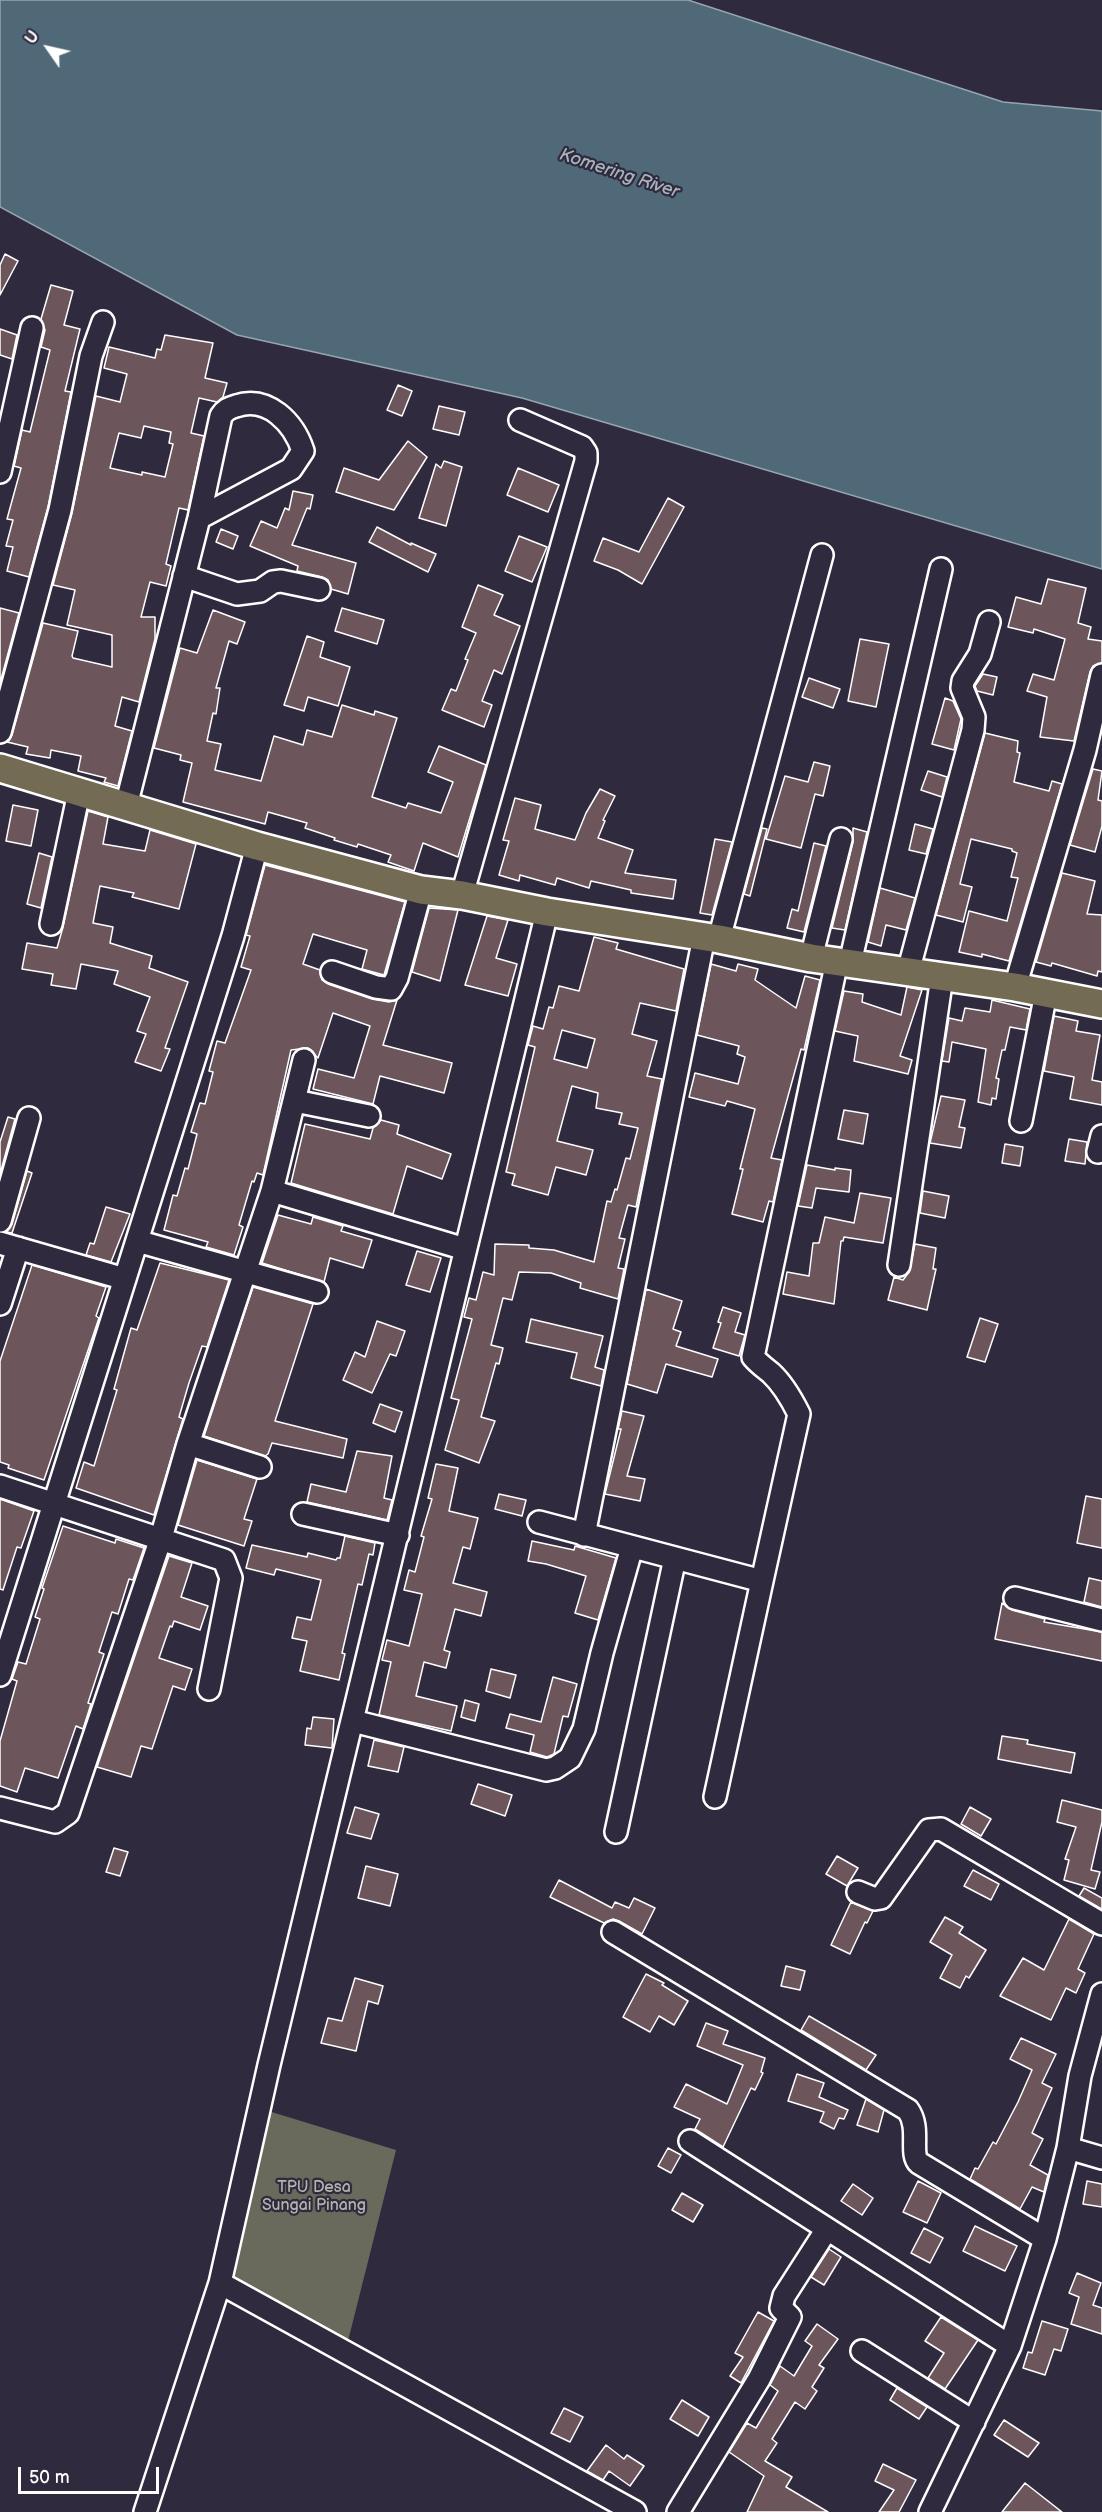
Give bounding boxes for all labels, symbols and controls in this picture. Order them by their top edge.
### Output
north arrow [18,18,78,78]
text: U [22,28,44,48]
water label: Komering River [556,144,682,204]
park label: TPU Desa Sungai Pinang [262,2178,366,2216]
scale bar [21,2455,162,2493]
text: 50 m [29,2467,70,2488]

